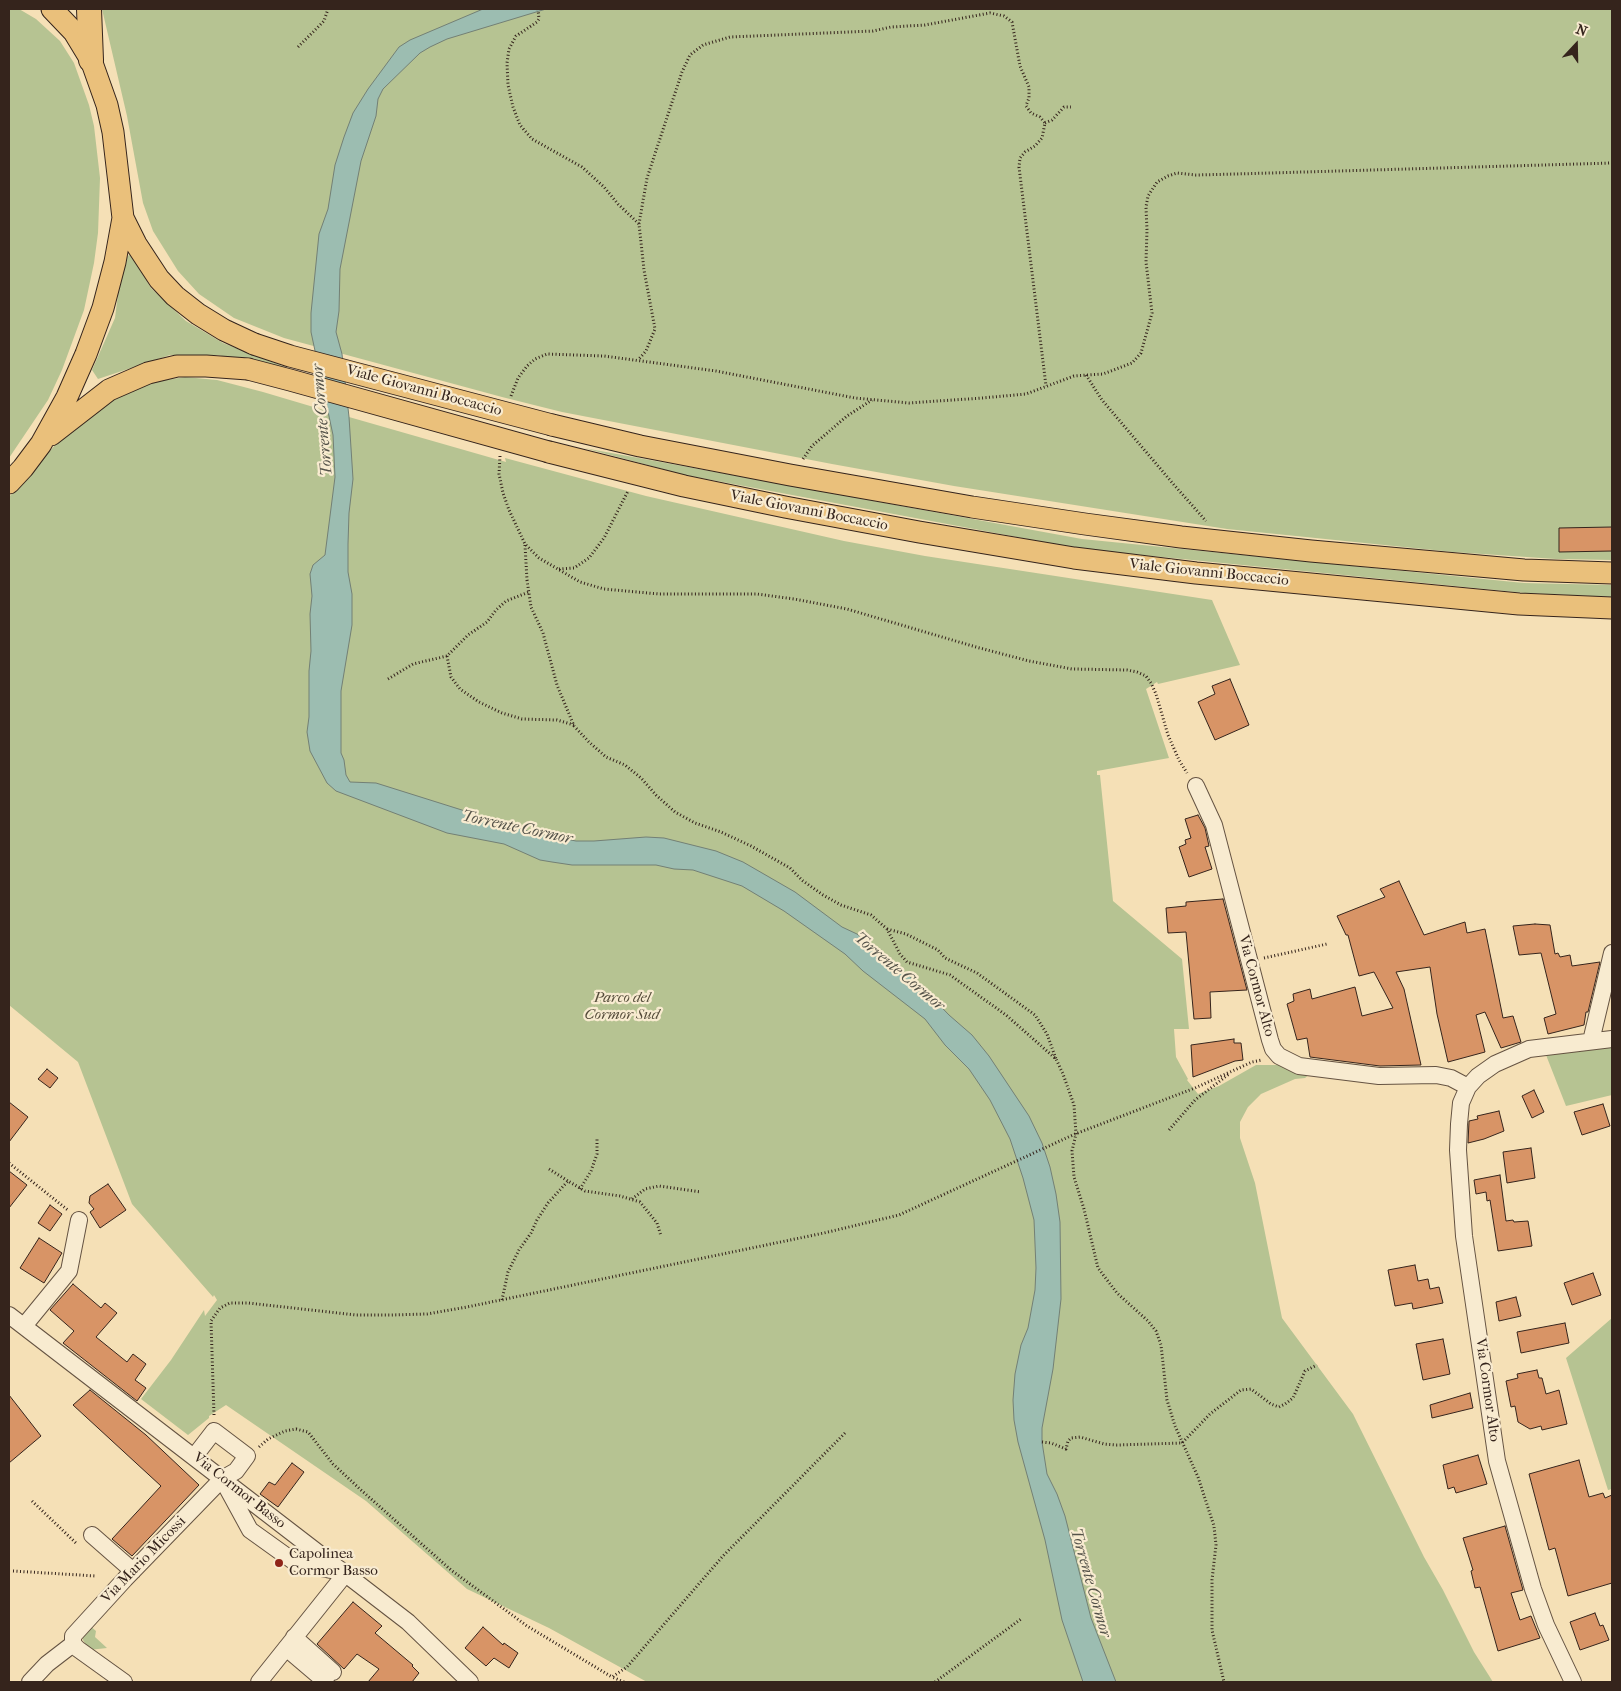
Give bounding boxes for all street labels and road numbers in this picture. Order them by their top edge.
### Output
street label: Viale Giovanni Boccaccio [344,362,504,420]
street label: Viale Giovanni Boccaccio [729,487,889,535]
street label: Viale Giovanni Boccaccio [1128,556,1290,590]
street label: Via Cormor Alto [1234,933,1278,1039]
street label: Via Cormor Alto [1471,1337,1503,1443]
street label: Via Cormor Basso [189,1449,289,1533]
street label: Via Mario Micossi [98,1513,190,1607]

